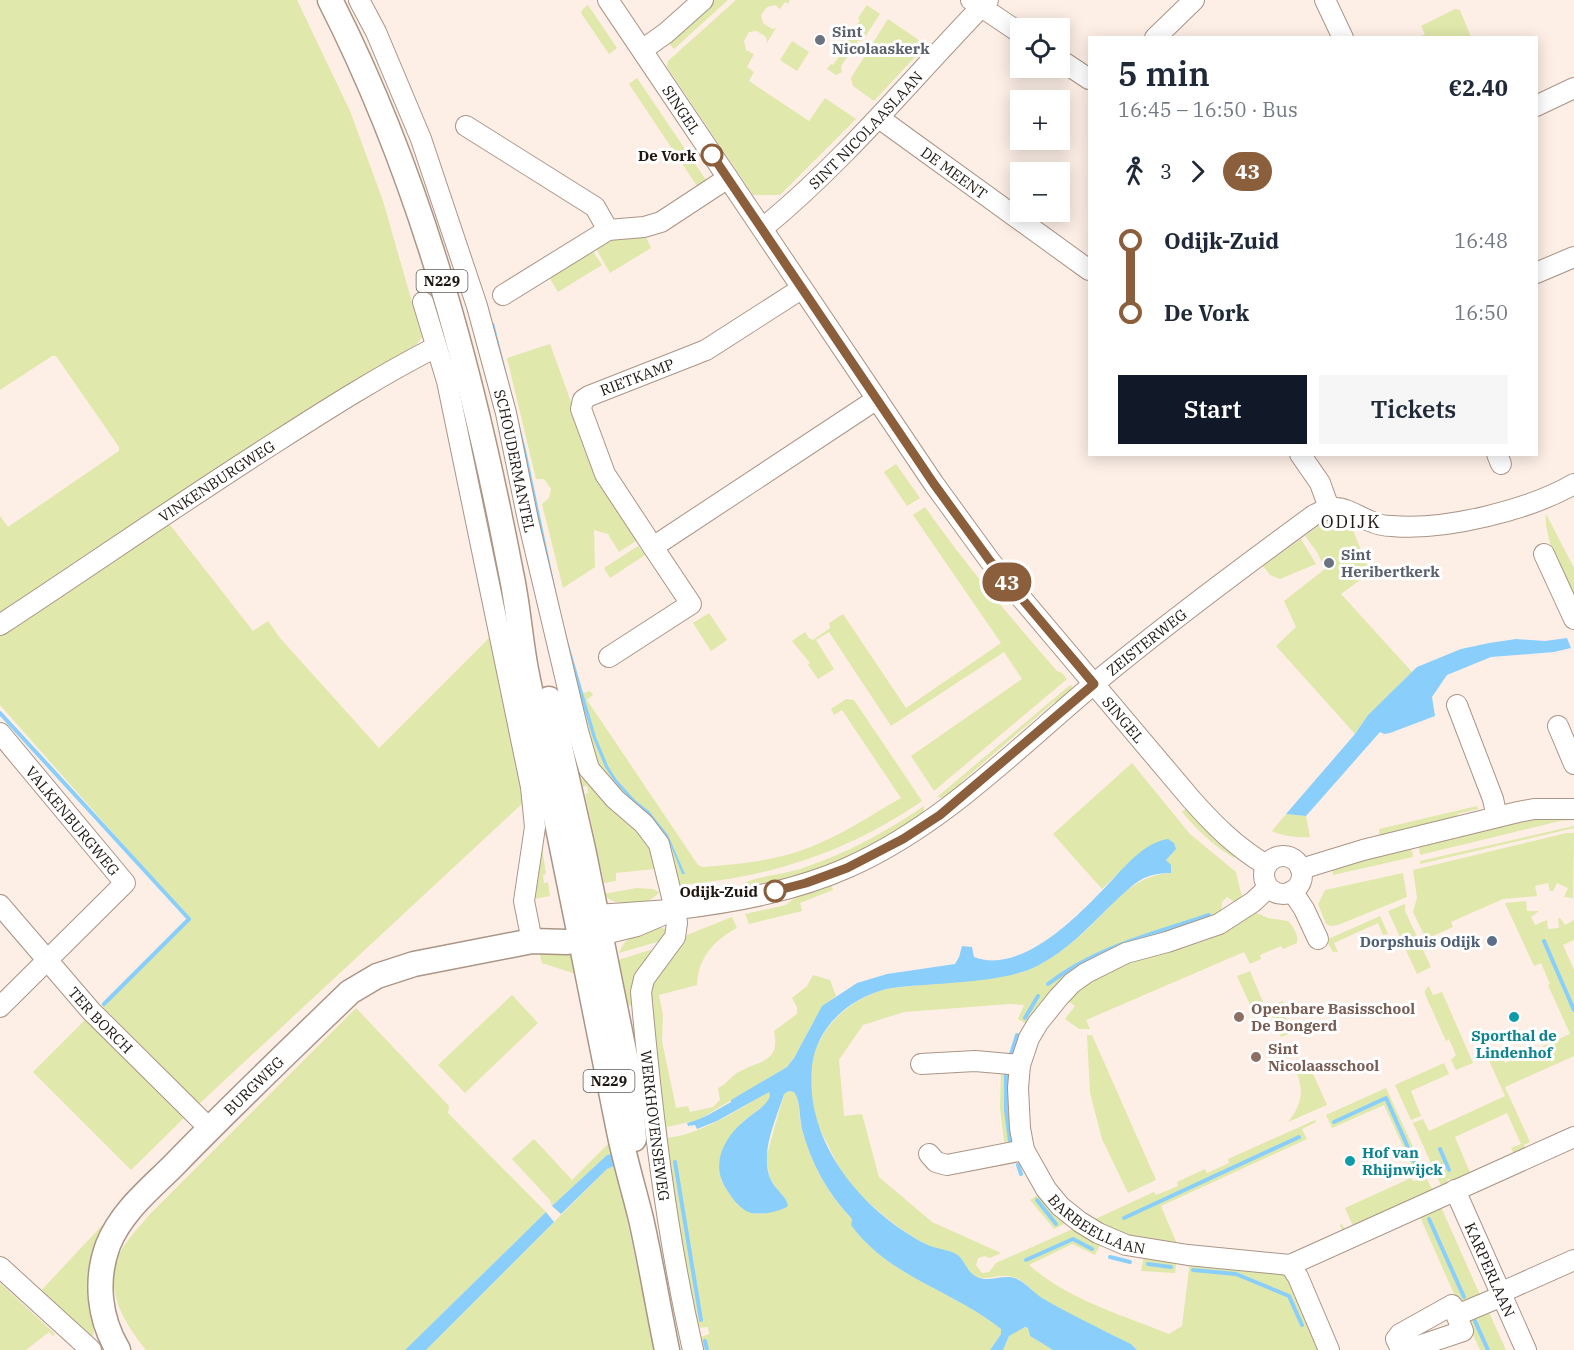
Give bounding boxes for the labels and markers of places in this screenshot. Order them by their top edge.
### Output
place label: Sint Nicolaaskerk [832,22,930,58]
marker: Sint Nicolaaskerk [813,33,827,47]
marker: De Vork [701,144,723,166]
place label: De Vork [638,146,697,165]
place label: Sint Heribertkerk [1341,545,1440,581]
marker: Sint Heribertkerk [1322,556,1336,570]
marker: Odijk-Zuid [764,880,786,902]
place label: Odijk-Zuid [679,882,759,901]
place label: Dorpshuis Odijk [1360,932,1481,951]
marker: Dorpshuis Odijk [1485,934,1499,948]
place label: Openbare Basisschool De Bongerd [1251,999,1415,1035]
marker: Openbare Basisschool De Bongerd [1232,1010,1246,1024]
marker: Sporthal de Lindenhof [1507,1010,1521,1024]
place label: Sporthal de Lindenhof [1471,1026,1557,1062]
place label: Sint Nicolaasschool [1268,1039,1379,1075]
marker: Sint Nicolaasschool [1249,1050,1263,1064]
place label: Hof van Rhijnwijck [1362,1143,1443,1179]
marker: Hof van Rhijnwijck [1343,1154,1357,1168]

